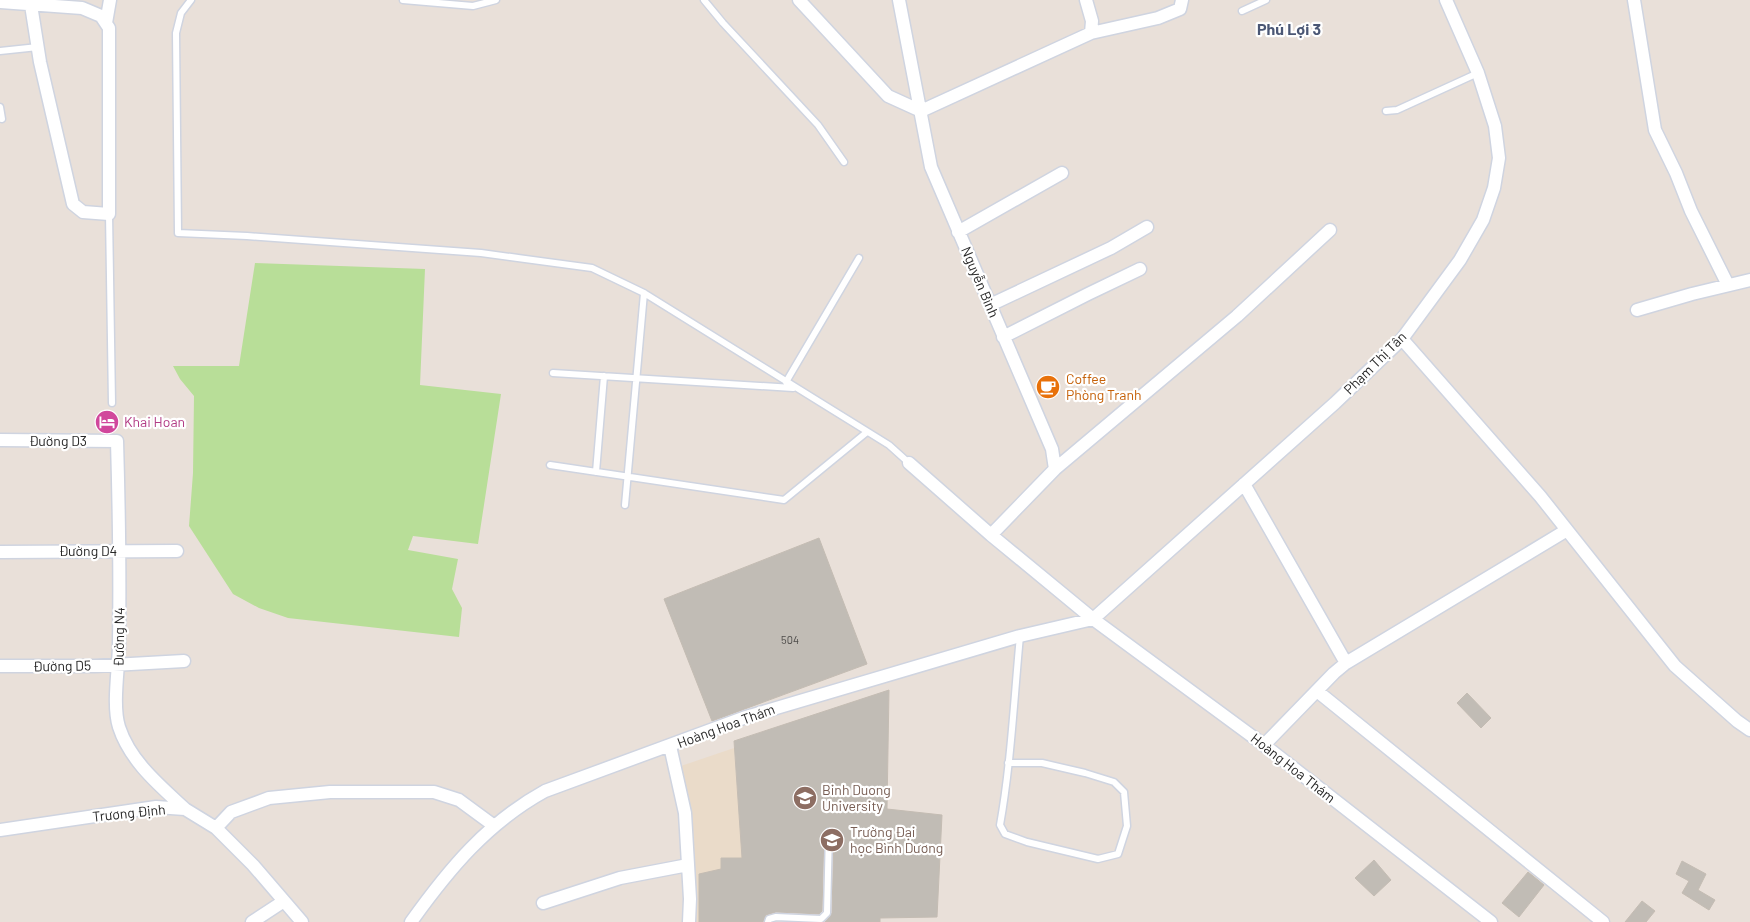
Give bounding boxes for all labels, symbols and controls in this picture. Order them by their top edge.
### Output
district label: Phú Lợi 3 [1257,19,1321,38]
street label: Nguyễn Bình [958,244,1003,320]
street label: Phạm Thị Tân [1340,328,1410,398]
place label: Coffee Phòng Tranh [1066,370,1142,403]
cafe icon: Coffee Phòng Tranh [1035,374,1061,400]
hotel icon: Khai Hoan [94,409,120,435]
place label: Khai Hoan [124,413,185,430]
street label: Đường D3 [29,432,87,449]
street label: Đường D4 [59,542,117,559]
street label: Đường N4 [109,607,128,667]
house number: 504 [781,633,799,646]
street label: Đường D5 [33,656,91,675]
street label: Hoàng Hoa Thám [675,700,777,751]
street label: Hoàng Hoa Thám [1248,729,1339,806]
place label: Binh Duong University [822,781,891,814]
school or university icon: Binh Duong University [792,785,818,811]
street label: Trương Định [92,800,166,825]
place label: Trường Đại học Bình Dương [850,823,943,856]
school or university icon: Trường Đại học Bình Dương [819,827,845,853]

